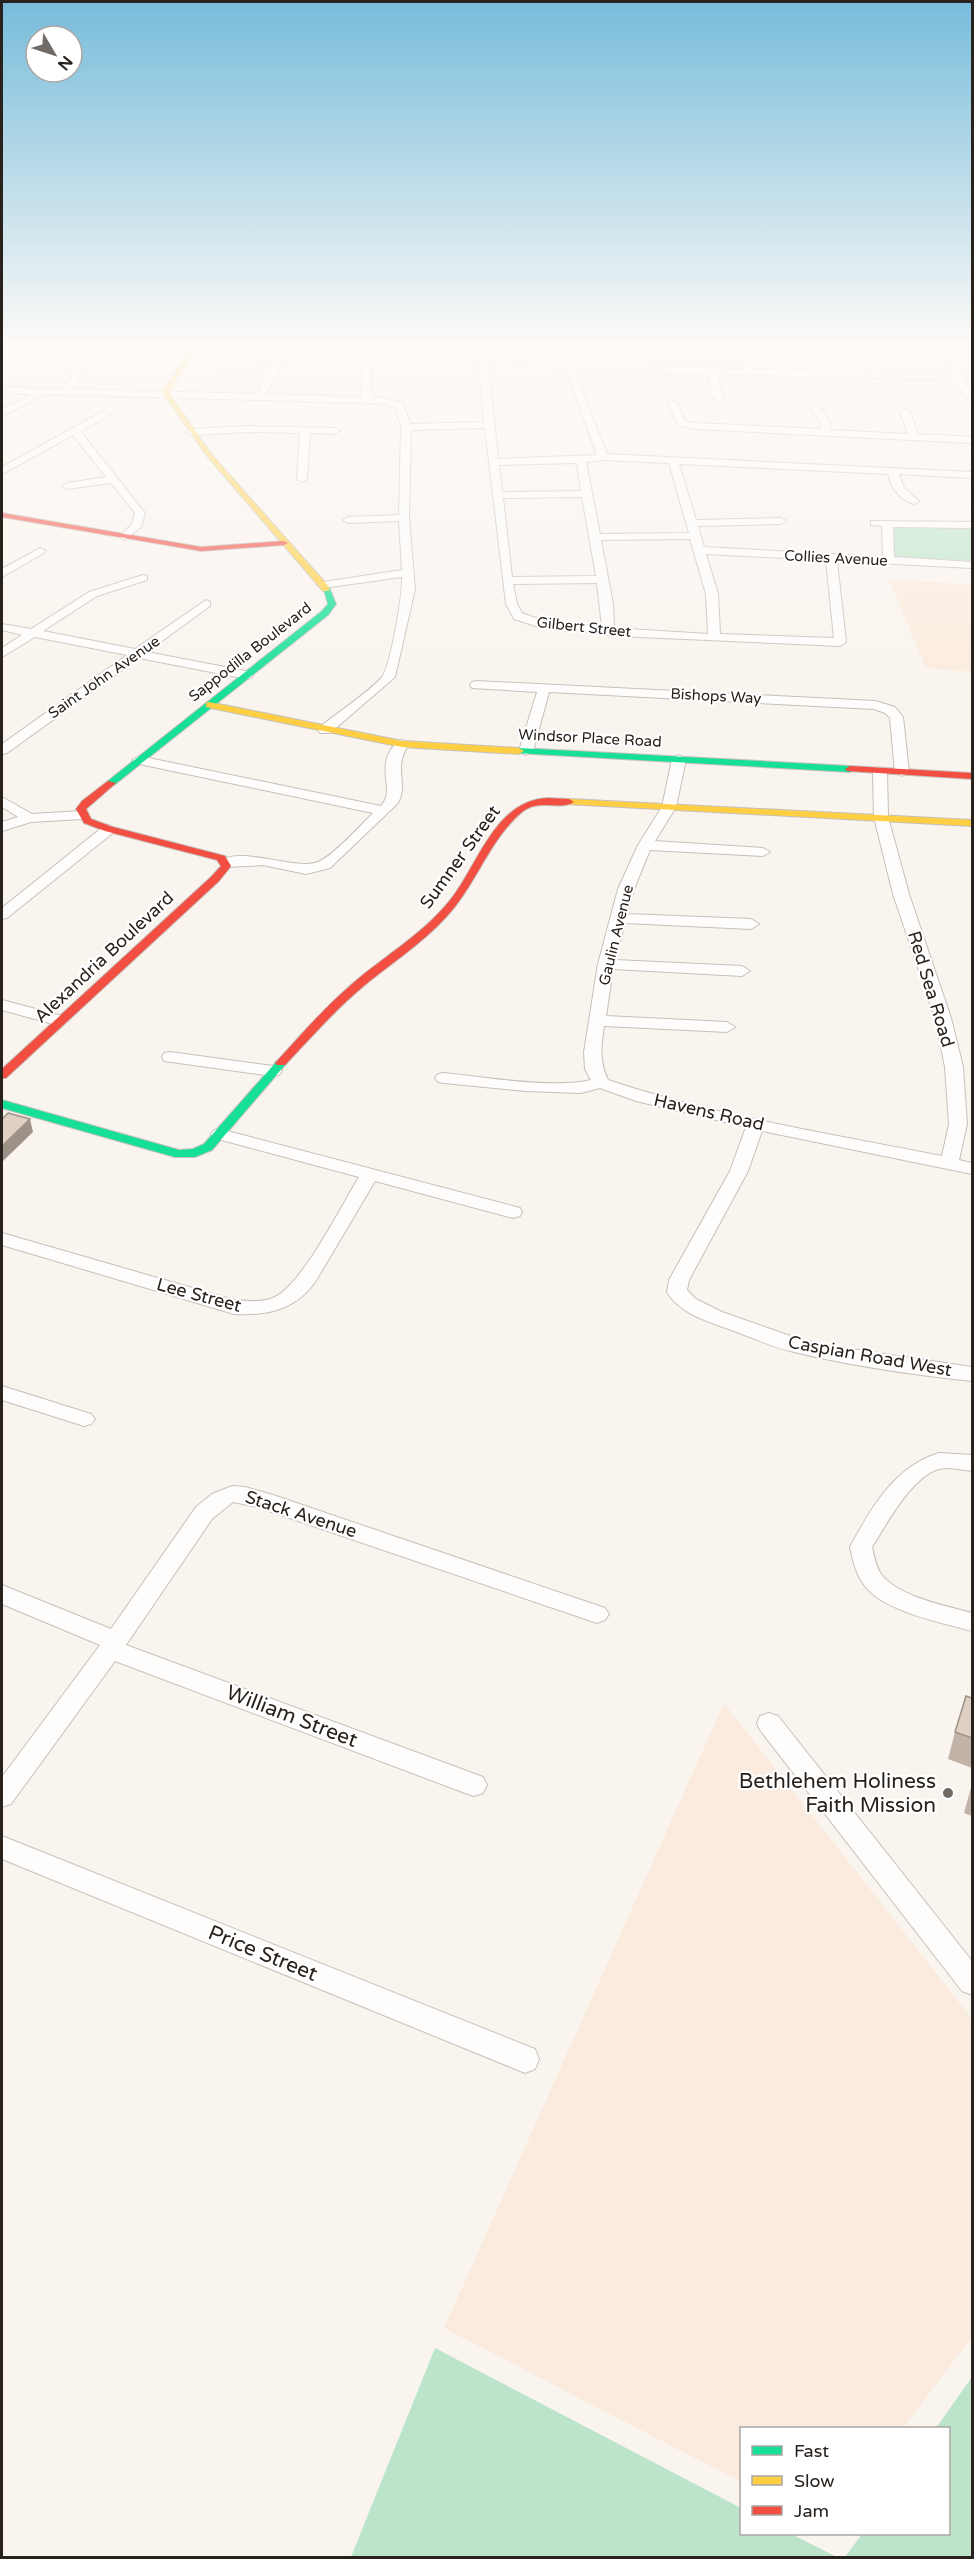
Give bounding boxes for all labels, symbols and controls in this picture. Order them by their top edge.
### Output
north arrow [24,24,84,84]
text: N [53,52,77,74]
street label: Collies Avenue [784,546,888,570]
street label: Sappodilla Boulevard [185,599,315,705]
street label: Gilbert Street [536,613,632,641]
street label: Saint John Avenue [45,632,163,722]
street label: Bishops Way [670,685,762,707]
street label: Windsor Place Road [518,725,662,751]
street label: Sumner Street [415,801,505,913]
street label: Gaulin Avenue [595,883,637,987]
street label: Alexandria Boulevard [30,887,178,1027]
street label: Red Sea Road [903,928,959,1050]
street label: Havens Road [652,1089,766,1135]
street label: Lee Street [154,1273,244,1317]
street label: Caspian Road West [786,1331,954,1381]
street label: Stack Avenue [242,1486,360,1542]
street label: William Street [223,1680,361,1753]
place label: Bethlehem Holiness Faith Mission [739,1769,936,1818]
marker: Bethlehem Holiness Faith Mission [941,1786,955,1800]
street label: Price Street [204,1920,321,1987]
legend [740,2427,950,2535]
text: Fast [794,2440,829,2462]
text: Slow [794,2470,835,2492]
text: Jam [794,2500,829,2522]

